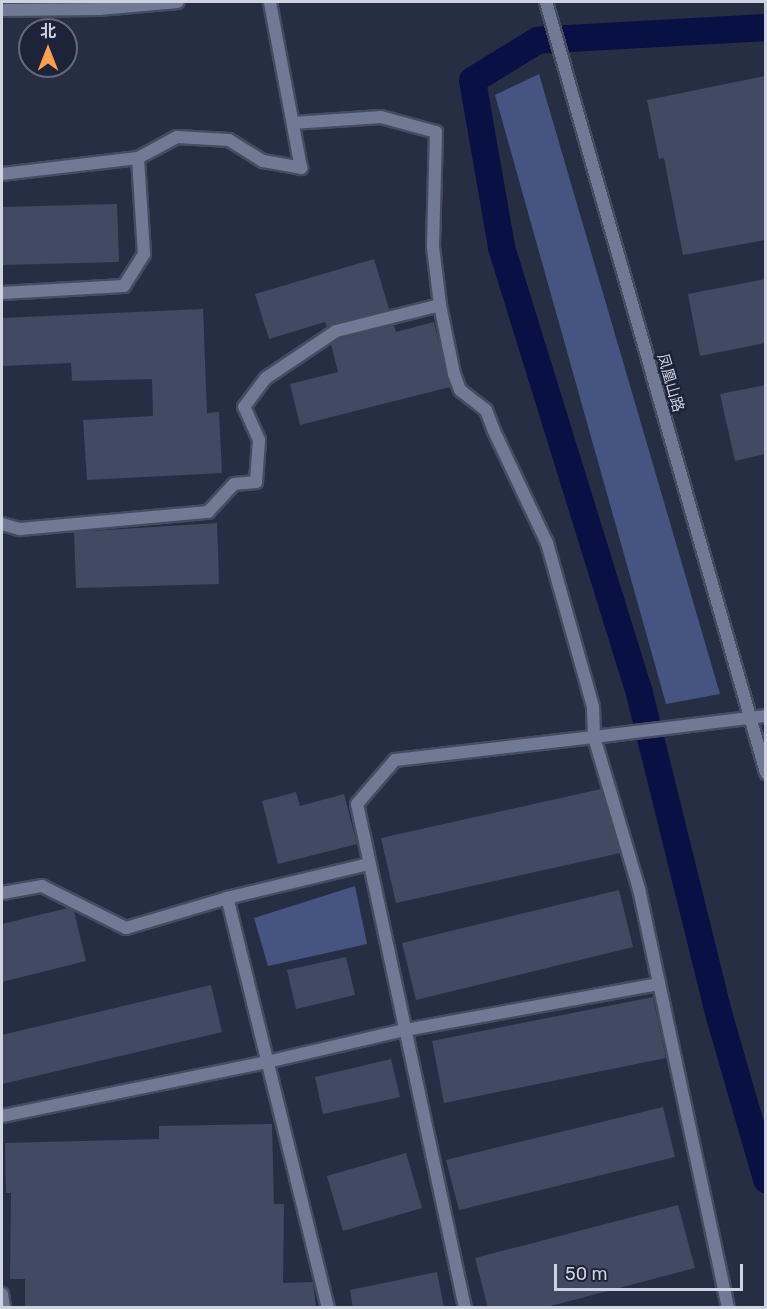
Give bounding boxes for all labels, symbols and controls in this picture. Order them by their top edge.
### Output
north arrow [18,18,78,78]
text: 北 [40,22,56,41]
street label: 凤凰山路 [653,352,687,414]
scale bar [557,1252,746,1290]
text: 50 m [565,1263,608,1285]

